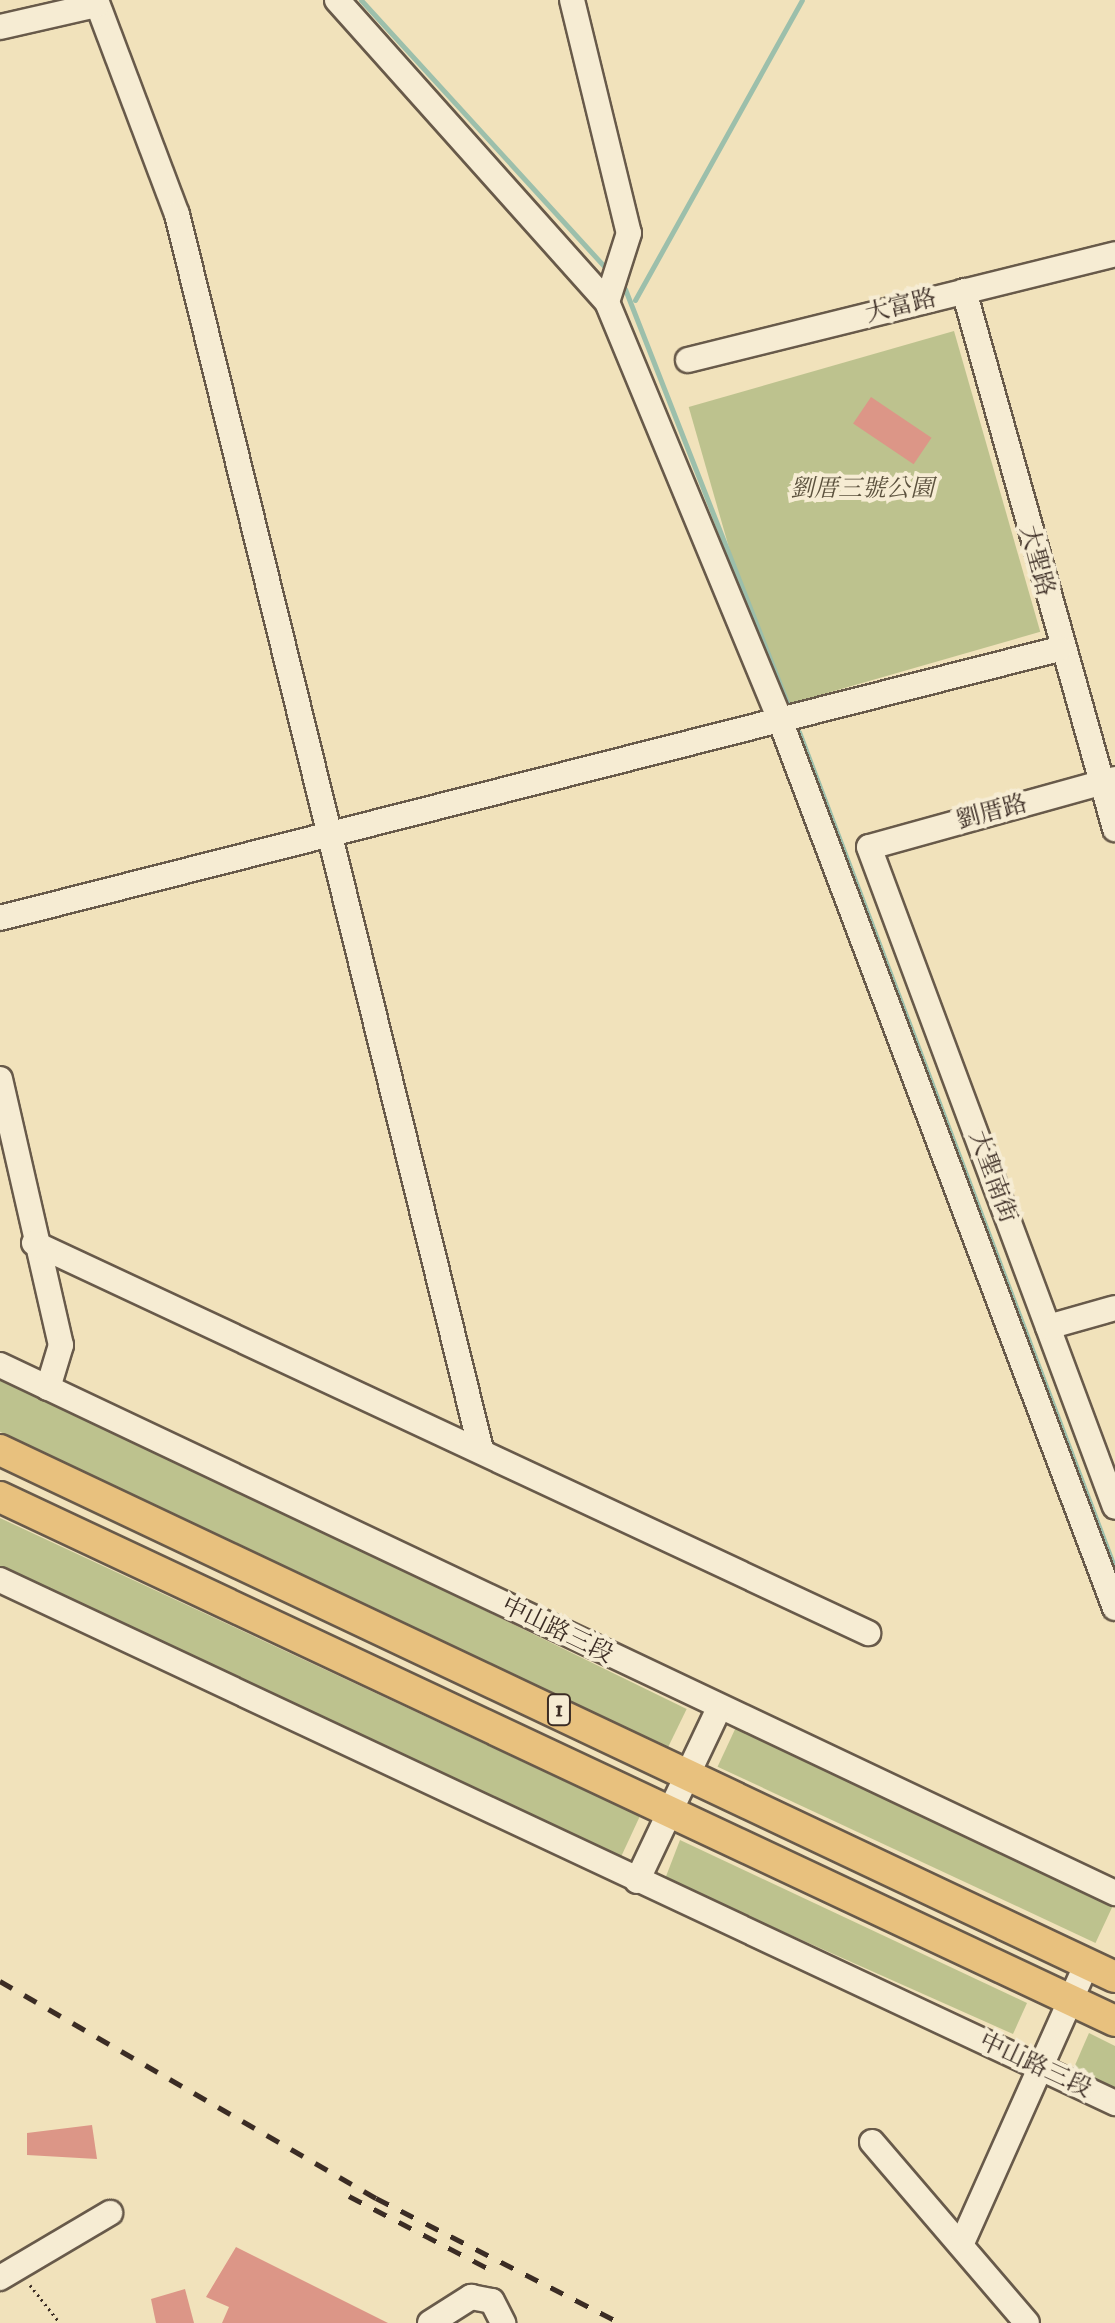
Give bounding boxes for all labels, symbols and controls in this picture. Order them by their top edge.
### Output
street label: 大富路 [863,284,939,330]
park label: 劉厝三號公園 [790,476,934,504]
street label: 大聖路 [1013,522,1059,600]
street label: 劉厝路 [953,790,1031,836]
street label: 大聖南街 [962,1127,1022,1227]
street label: 中山路三段 [497,1592,617,1670]
road number: 1 [545,1692,573,1728]
street label: 中山路三段 [975,2028,1095,2104]

